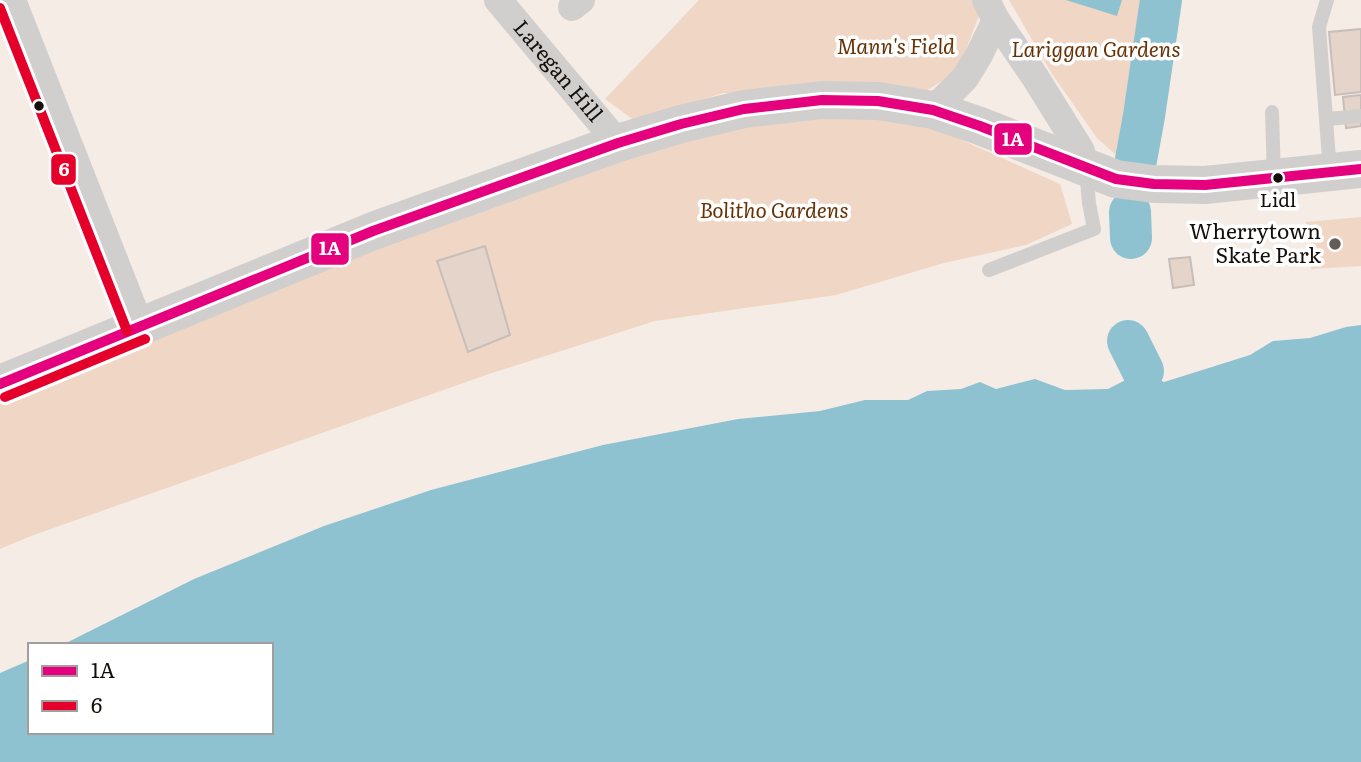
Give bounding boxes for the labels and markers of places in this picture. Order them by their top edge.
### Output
unlabelled marker [32,99,46,113]
marker: Lidl [1271,171,1285,185]
place label: Lidl [1260,185,1296,213]
place label: Wherrytown Skate Park [1189,214,1321,269]
marker: Wherrytown Skate Park [1327,236,1343,252]

